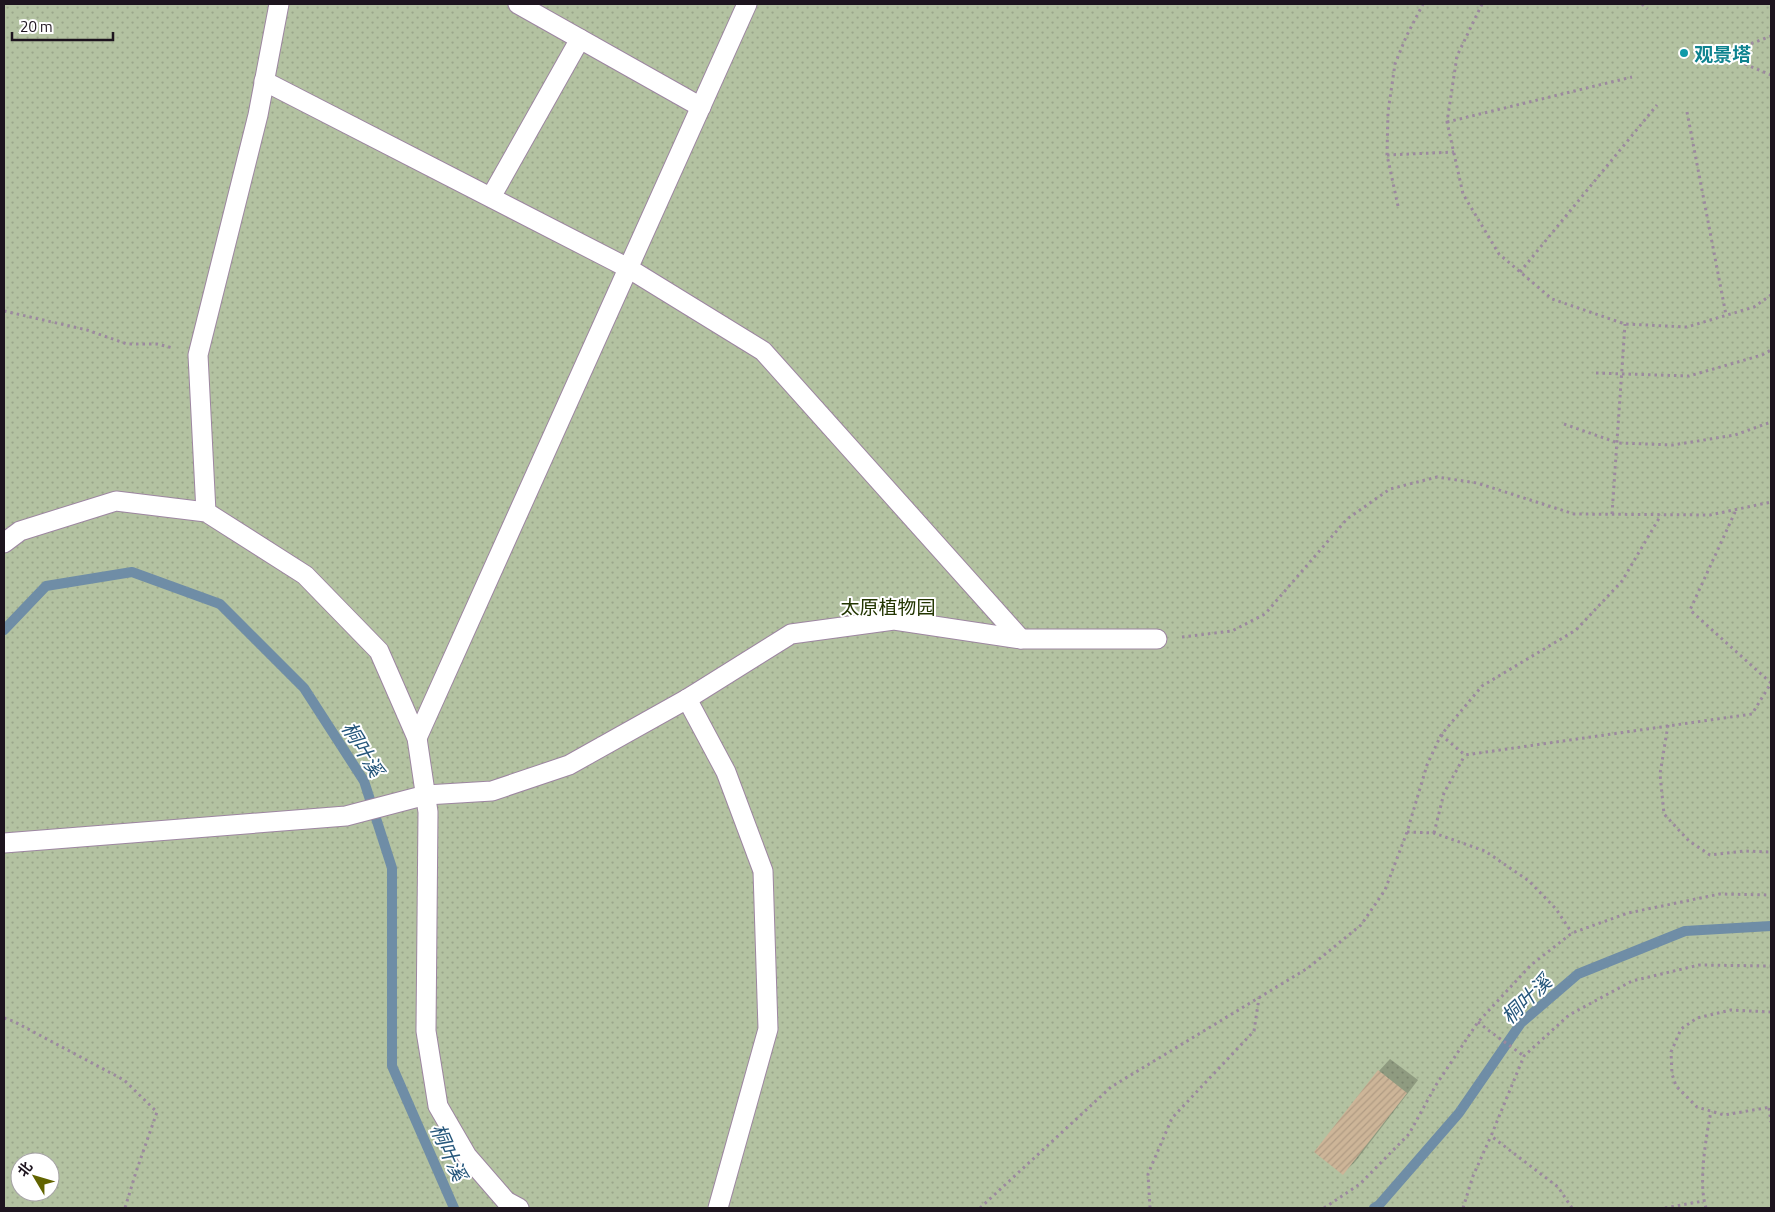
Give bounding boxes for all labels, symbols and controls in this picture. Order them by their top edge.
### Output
scale bar [12,10,114,42]
text: 20 m [20,15,53,38]
place label: 观景塔 [1694,39,1751,68]
marker: 观景塔 [1678,47,1690,59]
park label: 太原植物园 [840,592,936,621]
water label: 桐叶溪 [334,715,393,784]
water label: 桐叶溪 [1494,966,1560,1031]
water label: 桐叶溪 [423,1118,476,1188]
north arrow [10,1152,60,1202]
text: 北 [12,1157,37,1181]

